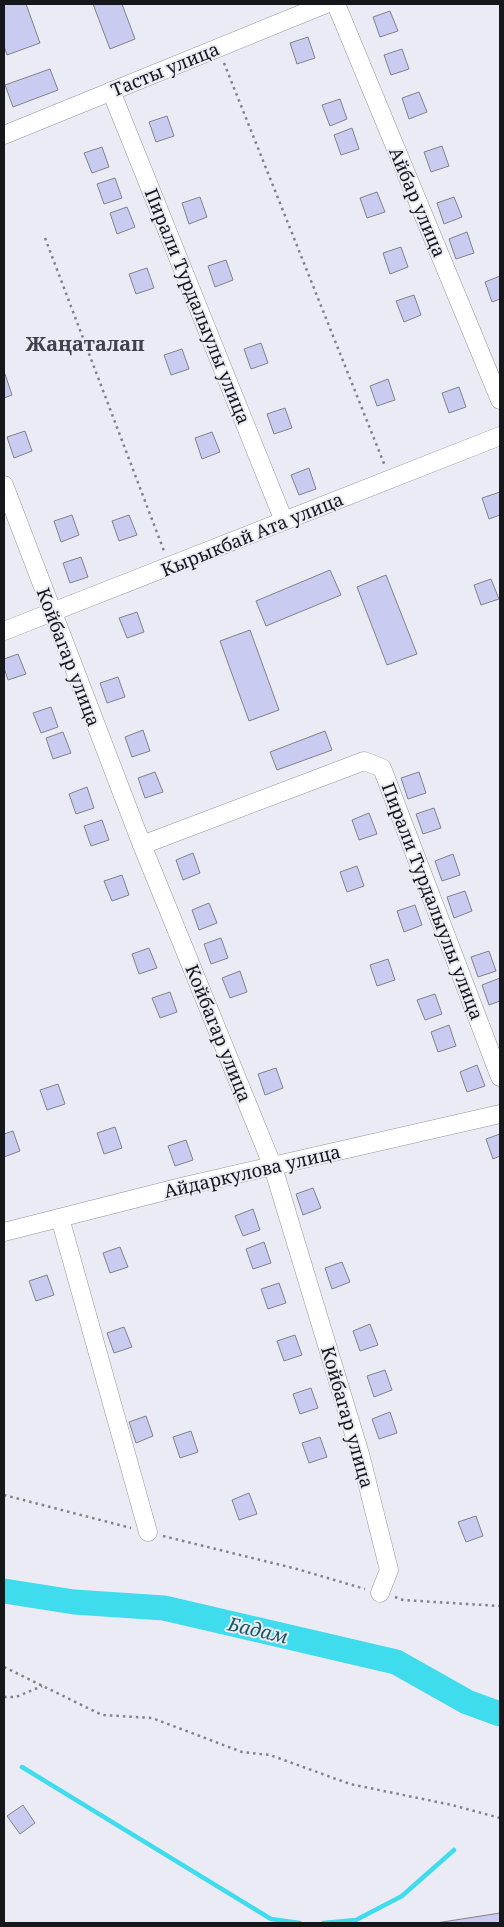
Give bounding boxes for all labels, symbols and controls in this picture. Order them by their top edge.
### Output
street label: Тасты улица [107,36,223,102]
street label: Айбар улица [384,143,452,261]
street label: Пирали Турдалыулы улица [140,185,256,427]
district label: Жаңаталап [26,330,144,357]
street label: Кырыкбай Ата улица [157,486,347,582]
street label: Койбагар улица [32,584,106,730]
street label: Пирали Турдалыулы улица [377,779,489,1023]
street label: Койбагар улица [180,961,258,1105]
street label: Айдаркулова улица [161,1139,343,1203]
street label: Койбагар улица [316,1343,380,1491]
water label: Бадам [225,1610,291,1650]

